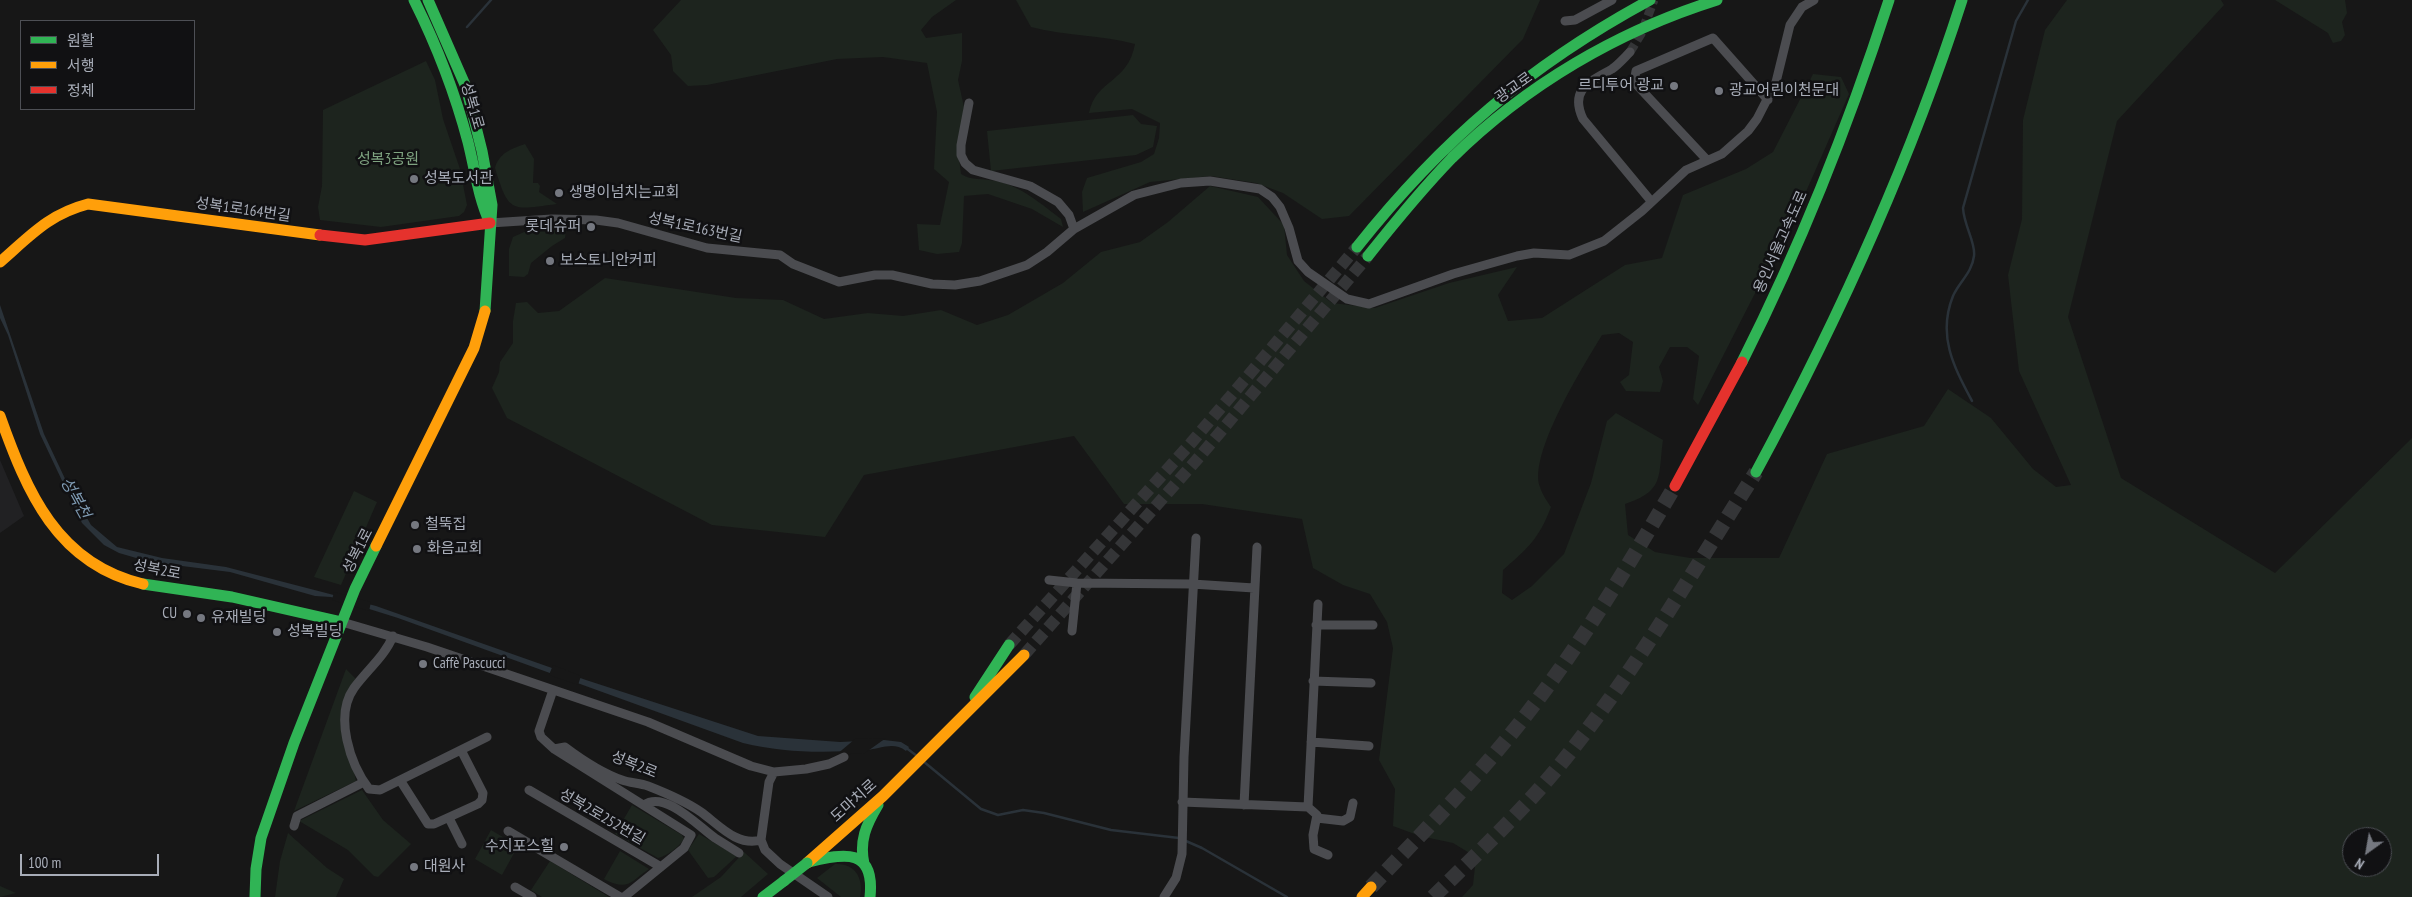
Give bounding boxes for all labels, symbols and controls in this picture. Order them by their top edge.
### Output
legend [20,20,195,110]
text: 원활 [67,31,95,50]
text: 서행 [67,56,95,75]
street label: 광교로 [1492,69,1536,107]
place label: 르디투어 광교 [1578,77,1664,95]
street label: 성복1로 [457,80,487,132]
marker: 르디투어 광교 [1668,80,1680,92]
text: 정체 [67,81,95,100]
place label: 광교어린이천문대 [1729,82,1839,100]
marker: 광교어린이천문대 [1713,85,1725,97]
park label: 성복3공원 [357,151,419,169]
place label: 성복도서관 [424,170,493,188]
marker: 성복도서관 [408,173,420,185]
place label: 생명이넘치는교회 [569,184,679,202]
marker: 생명이넘치는교회 [553,187,565,199]
street label: 용인서울고속도로 [1750,188,1812,296]
street label: 성복1로164번길 [194,194,292,226]
street label: 성복1로163번길 [646,209,744,247]
place label: 롯데슈퍼 [526,218,581,236]
marker: 롯데슈퍼 [585,221,597,233]
place label: 보스토니안커피 [560,252,657,270]
marker: 보스토니안커피 [544,255,556,267]
water label: 성복천 [56,474,94,522]
place label: 철뚝집 [425,516,466,534]
marker: 철뚝집 [409,519,421,531]
street label: 성복1로 [339,525,377,577]
place label: 화음교회 [427,540,482,558]
marker: 화음교회 [411,543,423,555]
street label: 성복2로 [132,557,182,583]
place label: CU [162,605,177,623]
marker: CU [181,608,193,620]
place label: 유재빌딩 [211,609,266,627]
marker: 유재빌딩 [195,612,207,624]
place label: 성복빌딩 [287,623,342,641]
marker: 성복빌딩 [271,626,283,638]
place label: Caffè Pascucci [433,655,506,673]
marker: Caffè Pascucci [417,658,429,670]
street label: 성복2로 [608,748,660,782]
street label: 도마치로 [827,776,881,826]
street label: 성복2로252번길 [556,785,648,849]
north arrow [2342,827,2392,877]
place label: 수지포스힐 [485,838,554,856]
marker: 수지포스힐 [558,841,570,853]
scale bar [22,844,161,876]
text: 100 m [28,853,61,872]
text: N [2352,854,2368,874]
place label: 대원사 [424,858,465,876]
marker: 대원사 [408,861,420,873]

